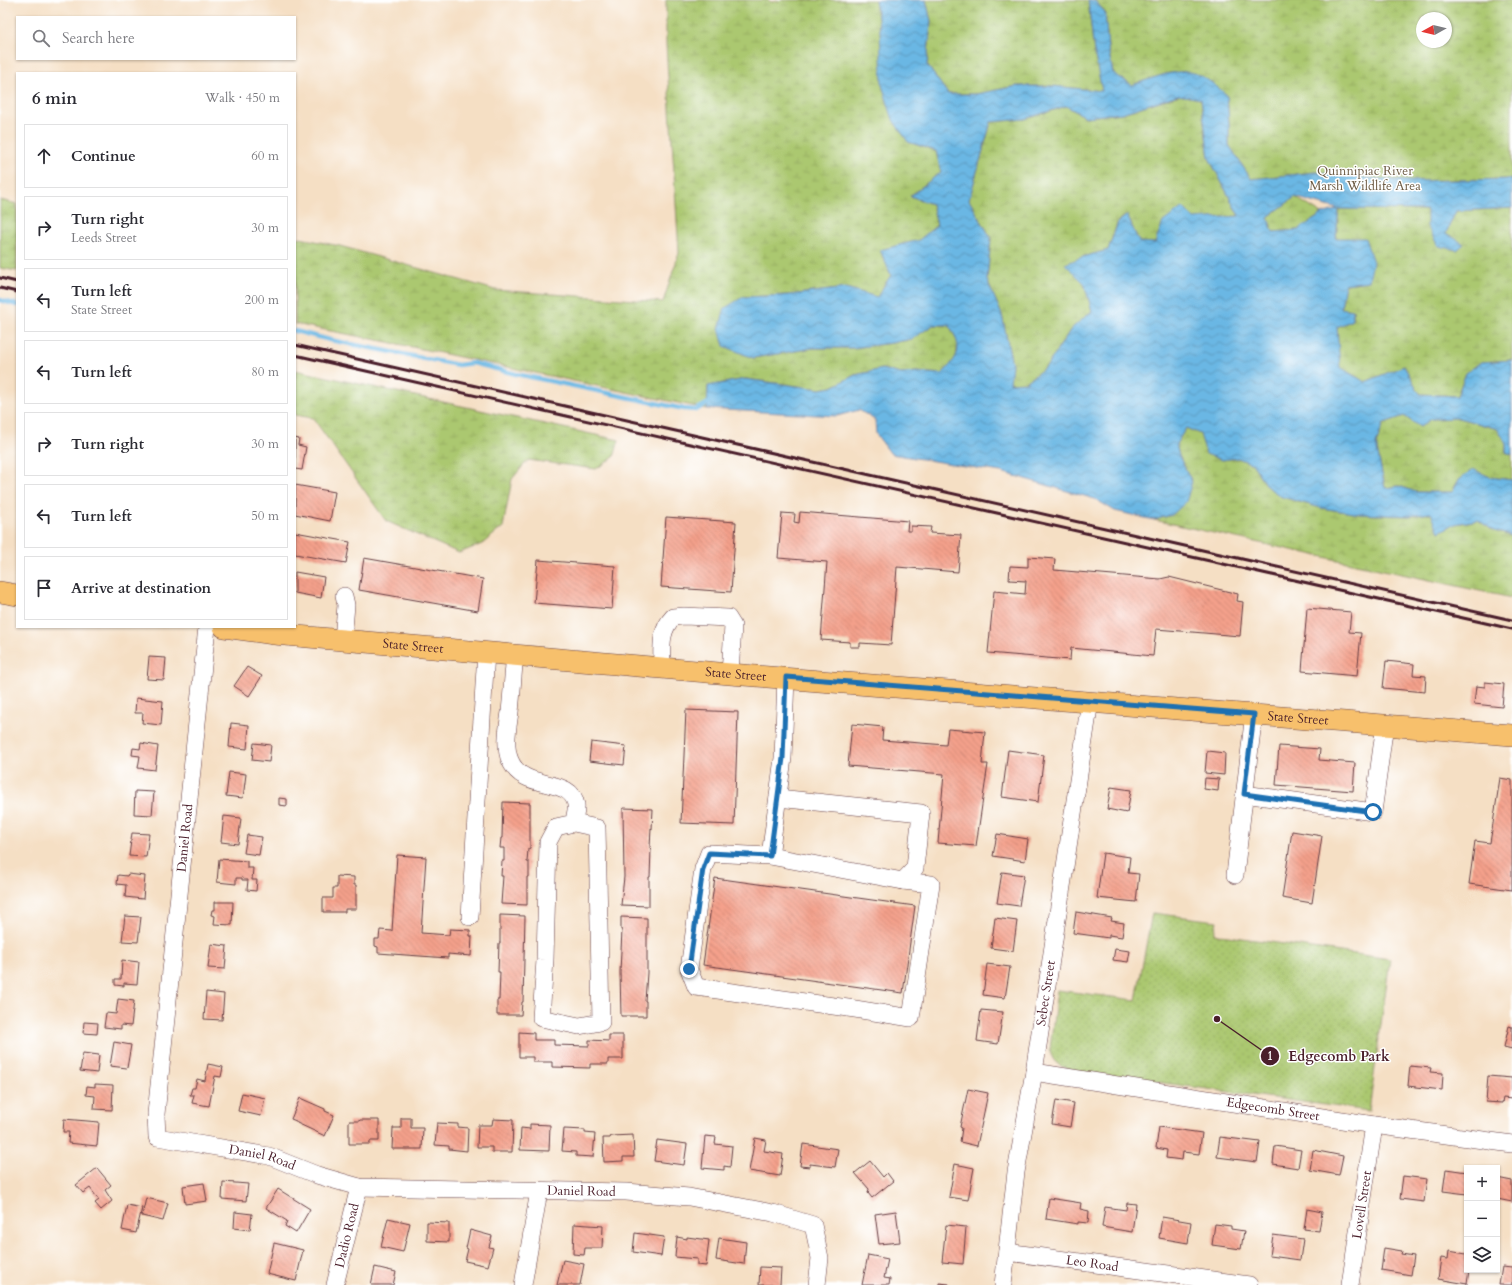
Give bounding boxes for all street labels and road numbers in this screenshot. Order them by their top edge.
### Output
street label: State Street [382,635,444,658]
street label: State Street [705,663,767,686]
street label: State Street [1267,707,1329,730]
street label: Daniel Road [172,803,198,873]
street label: Sebec Street [1032,959,1060,1027]
street label: Edgecomb Street [1225,1093,1321,1125]
street label: Daniel Road [228,1140,298,1175]
street label: Lovell Street [1348,1170,1376,1240]
street label: Daniel Road [547,1182,616,1201]
street label: Dadio Road [331,1201,364,1270]
street label: Leo Road [1065,1251,1120,1276]

